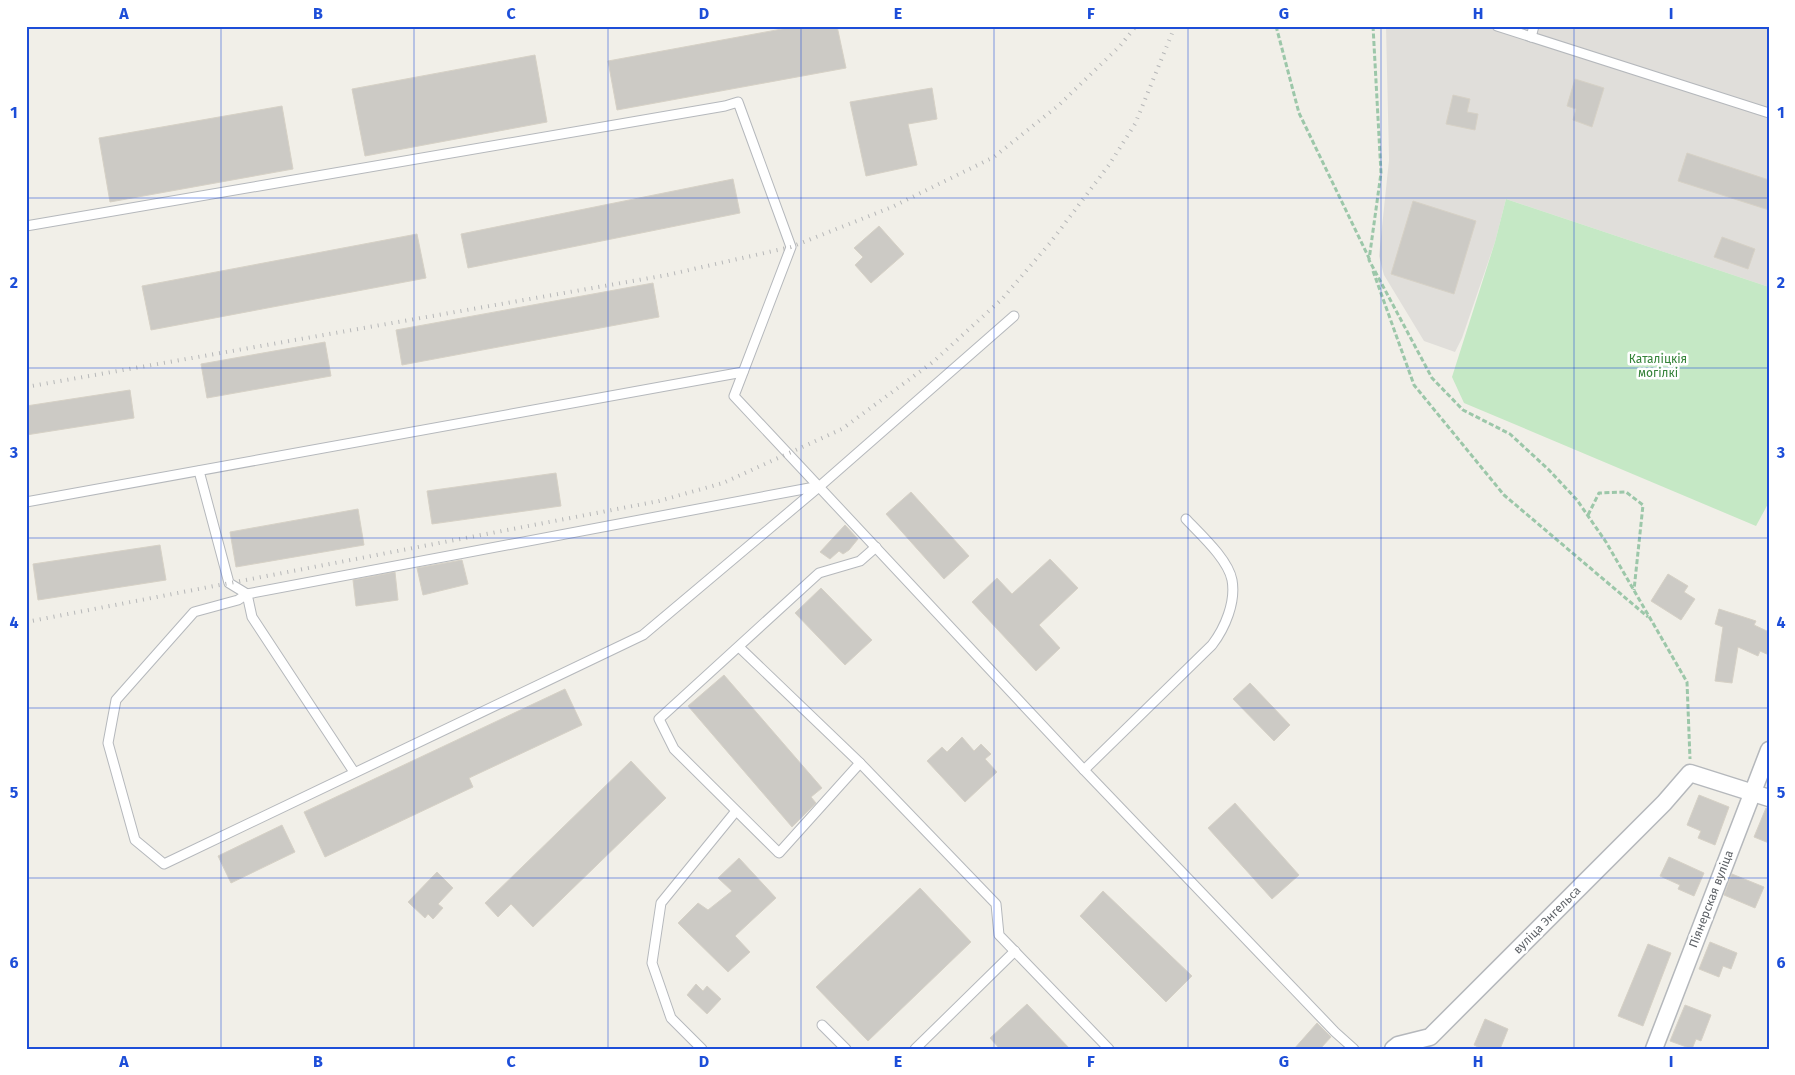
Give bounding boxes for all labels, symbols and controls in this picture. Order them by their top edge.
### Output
text: A [118,4,129,23]
text: B [313,4,323,23]
text: C [506,4,516,23]
text: D [699,4,709,23]
text: E [894,4,902,23]
text: F [1087,4,1095,23]
text: G [1279,4,1289,23]
text: H [1473,4,1483,23]
text: I [1669,4,1673,23]
text: 1 [10,103,18,122]
text: 1 [1777,103,1785,122]
text: 2 [10,273,18,292]
text: 2 [1777,273,1785,292]
park label: Каталіцкія могілкі [1629,352,1687,380]
text: 3 [9,443,18,462]
text: 3 [1776,443,1785,462]
text: 4 [9,613,19,632]
text: 4 [1776,613,1786,632]
text: 5 [10,783,19,802]
text: 5 [1777,783,1786,802]
street label: Піянерская вуліца [1686,848,1736,950]
street label: вуліца Энгельса [1510,883,1584,957]
text: 6 [9,953,19,972]
text: 6 [1776,953,1786,972]
text: A [118,1052,129,1071]
text: B [313,1052,323,1071]
text: C [506,1052,516,1071]
text: D [699,1052,709,1071]
text: E [894,1052,902,1071]
text: F [1087,1052,1095,1071]
text: G [1279,1052,1289,1071]
text: H [1473,1052,1483,1071]
text: I [1669,1052,1673,1071]

